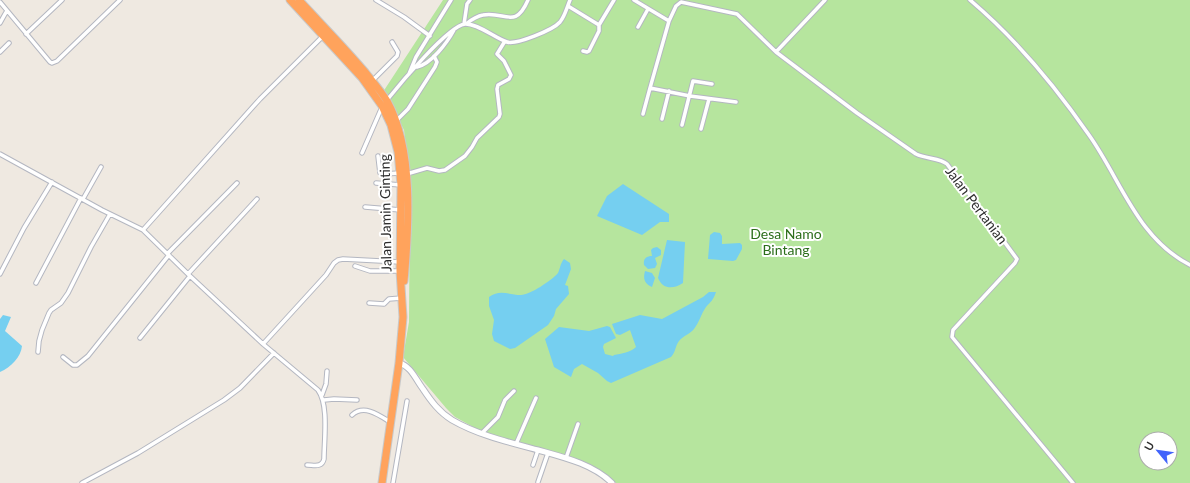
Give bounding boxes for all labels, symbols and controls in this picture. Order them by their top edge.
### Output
street label: Jalan Jamin Ginting [375,154,395,272]
street label: Jalan Pertanian [942,163,1012,247]
park label: Desa Namo Bintang [750,225,822,258]
north arrow [1138,431,1178,471]
text: U [1141,439,1156,453]

